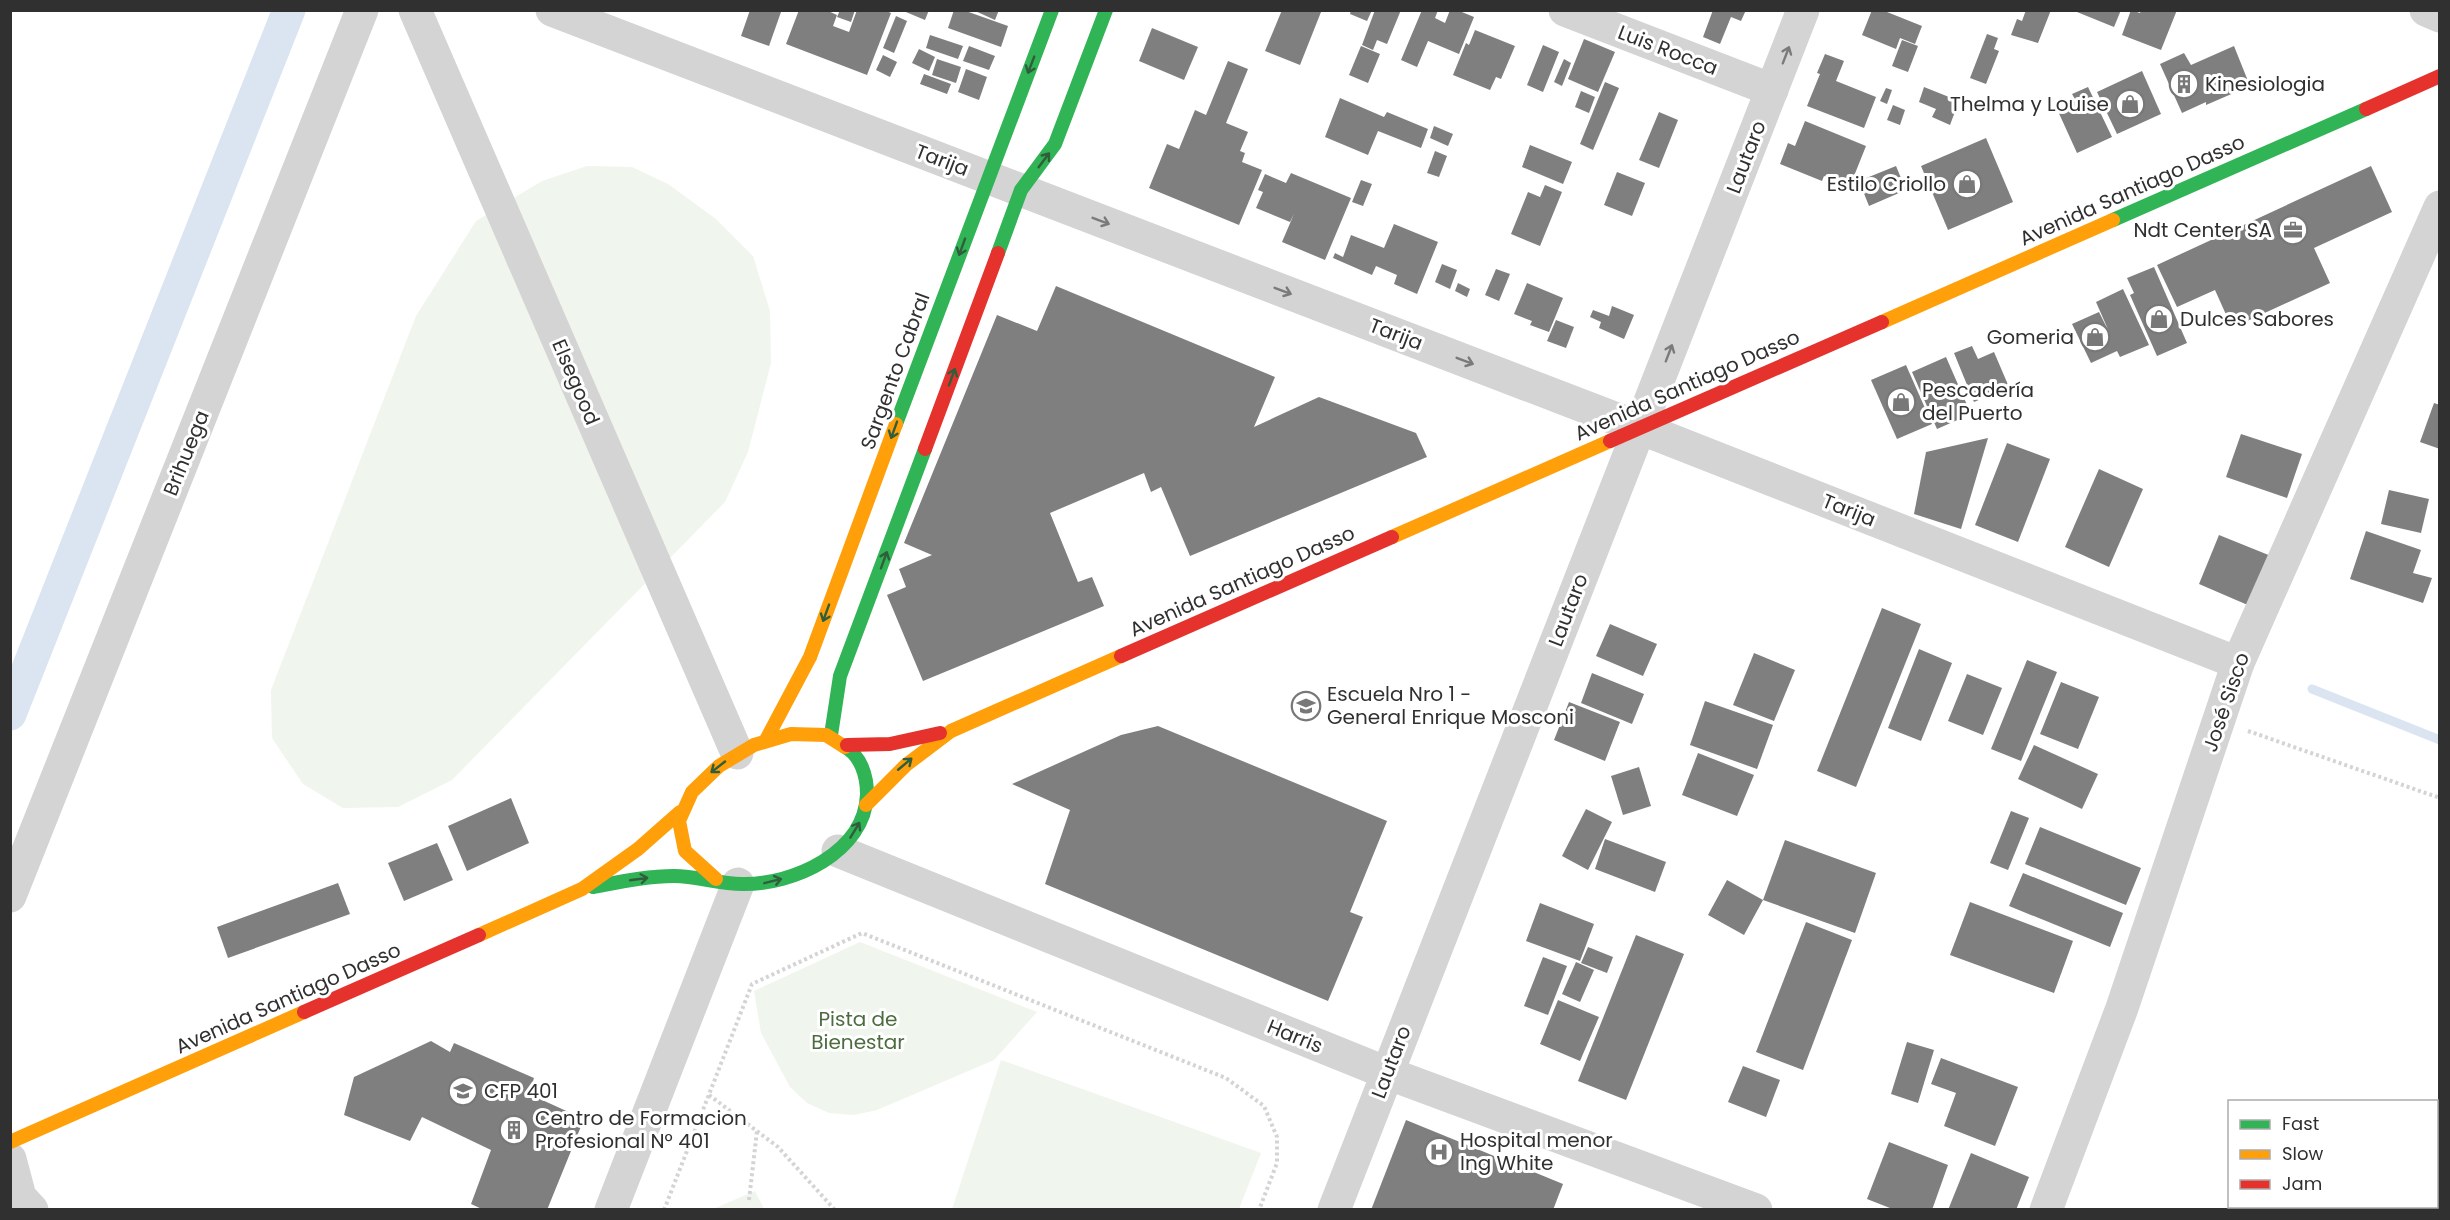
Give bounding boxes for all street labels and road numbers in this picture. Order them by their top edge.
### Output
street label: Luis Rocca [1614,18,1722,82]
street label: Lautaro [1719,116,1773,198]
street label: Avenida Santiago Dasso [2015,128,2249,252]
street label: Tarija [911,137,973,183]
street label: Sargento Cabral [854,289,936,453]
street label: Tarija [1365,311,1427,357]
street label: Avenida Santiago Dasso [1570,323,1804,447]
street label: Elsegood [545,335,607,429]
street label: Brihuega [156,406,216,500]
street label: Tarija [1818,487,1880,533]
street label: Avenida Santiago Dasso [1125,519,1359,643]
street label: Lautaro [1541,569,1595,651]
street label: José Sisco [2196,648,2256,756]
street label: Avenida Santiago Dasso [171,936,405,1060]
street label: Harris [1263,1012,1327,1060]
street label: Lautaro [1364,1021,1418,1103]

